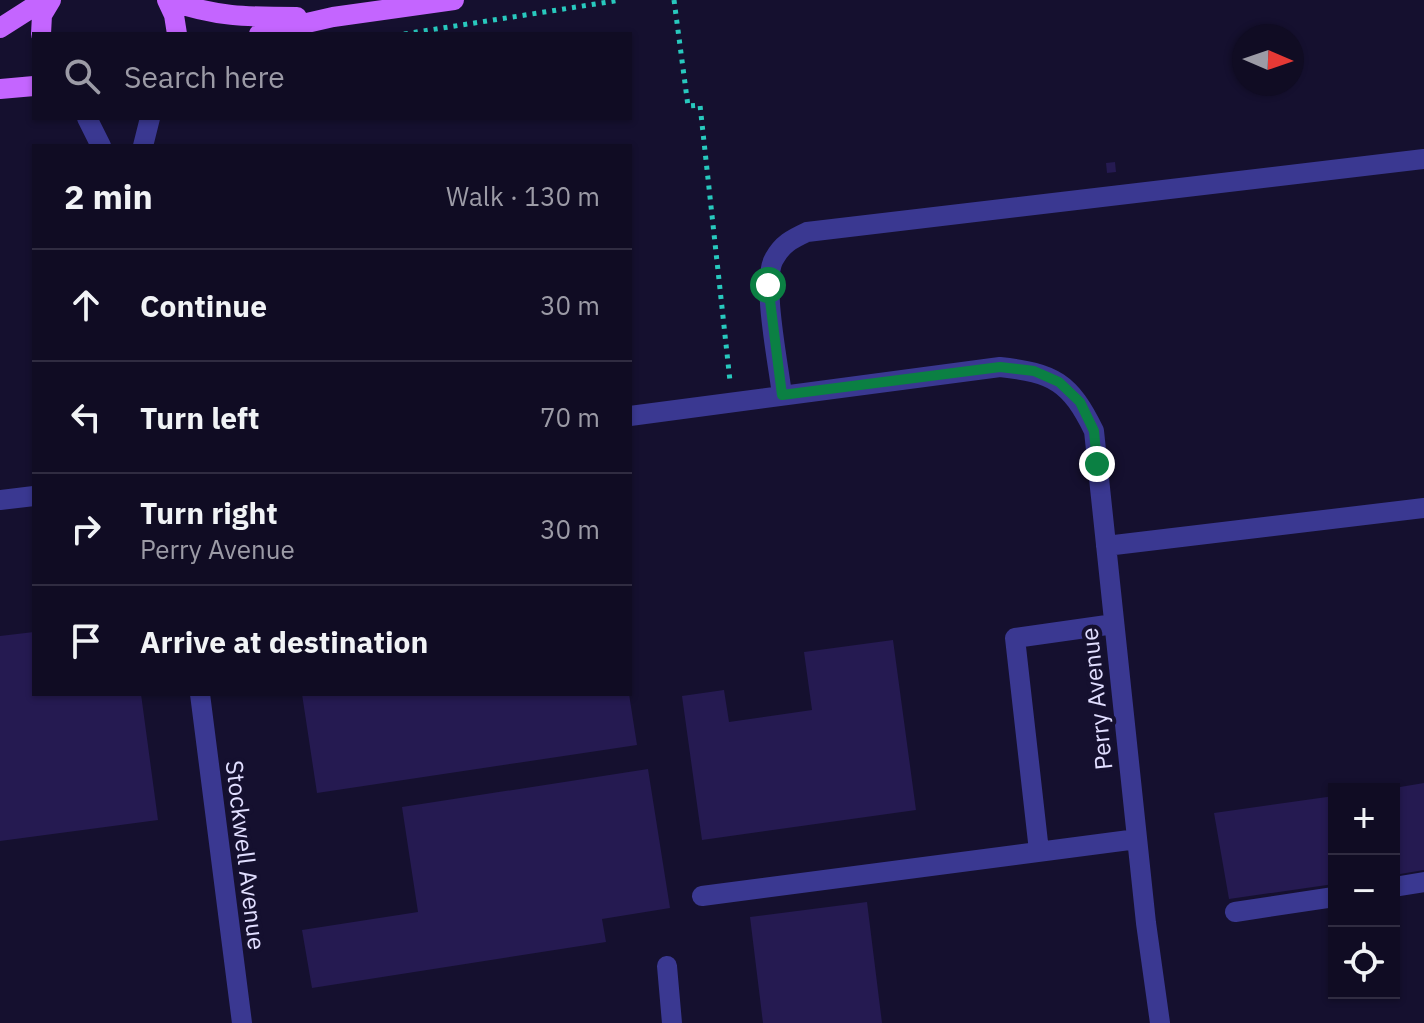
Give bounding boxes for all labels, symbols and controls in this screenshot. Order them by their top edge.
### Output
north arrow [1232,24,1304,96]
search box [32,32,632,120]
icon: search [60,54,104,98]
text: Search here [124,57,285,96]
text: 2 min [64,174,153,218]
text: Walk · 130 m [446,179,600,213]
route start [750,267,786,303]
icon: ahead [64,283,108,327]
text: Continue [140,286,267,325]
text: 30 m [540,288,600,322]
icon: left [64,395,108,439]
text: Turn left [140,398,259,437]
text: 70 m [540,400,600,434]
route end [1079,446,1115,482]
text: Turn right [140,493,278,532]
icon: right [64,507,108,551]
text: 30 m [540,512,600,546]
text: Perry Avenue [140,532,295,566]
icon: arrive [64,619,108,663]
text: Arrive at destination [140,622,428,661]
street label: Perry Avenue [1073,626,1119,772]
street label: Stockwell Avenue [219,758,273,952]
map controls [1328,783,1400,999]
button: + [1328,783,1400,855]
button: − [1328,855,1400,927]
button: locate [1328,927,1400,999]

